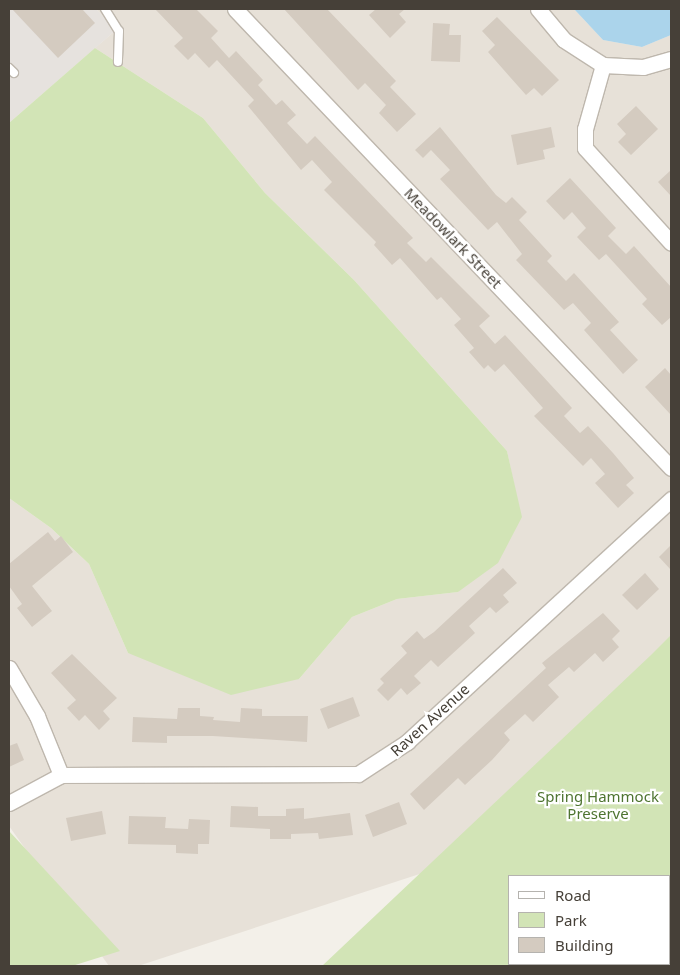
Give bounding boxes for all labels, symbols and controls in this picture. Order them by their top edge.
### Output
street label: Meadowlark Street [400,184,506,292]
street label: Raven Avenue [387,680,473,760]
park label: Spring Hammock Preserve [537,787,659,822]
legend [508,875,670,965]
text: Road [555,885,591,905]
text: Park [555,910,587,930]
text: Building [555,935,613,955]

